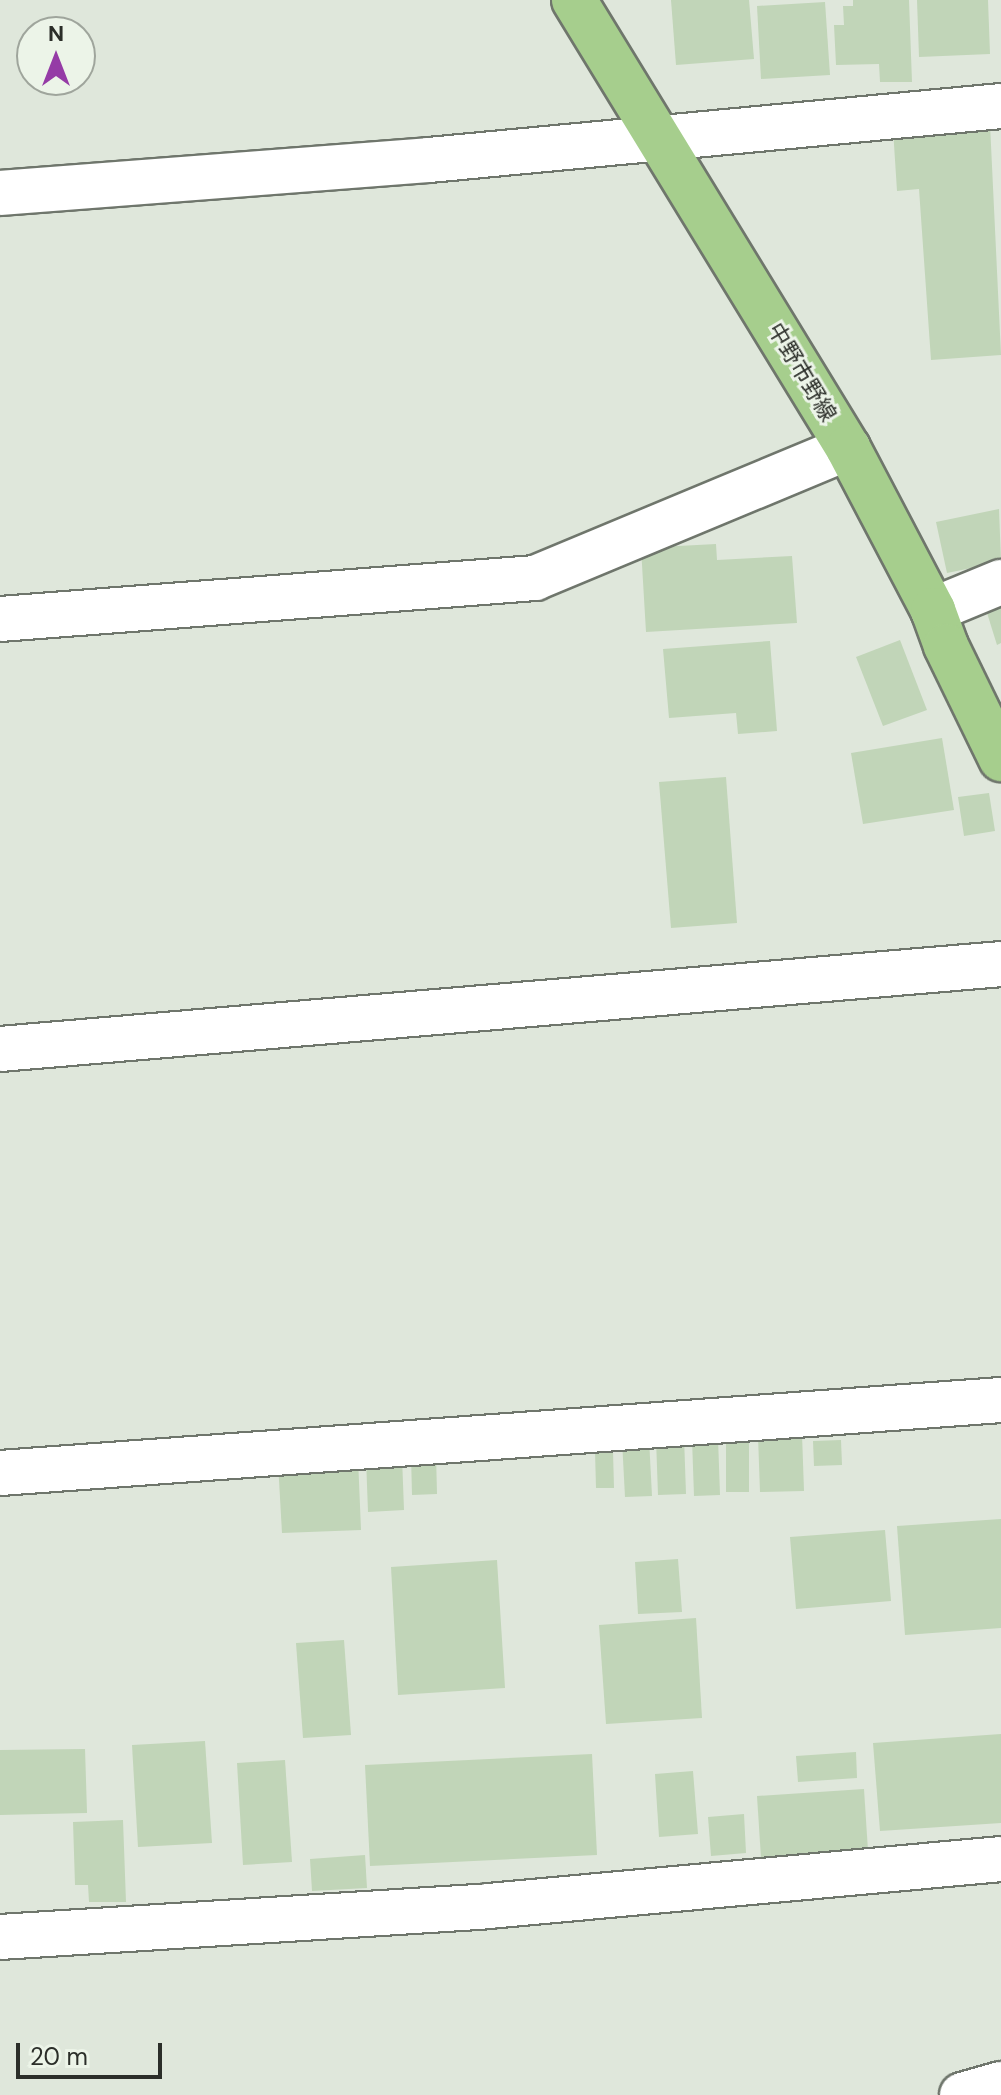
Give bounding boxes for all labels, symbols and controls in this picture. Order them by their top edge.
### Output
north arrow [16,16,96,96]
text: N [48,19,64,48]
street label: 中野市野線 [762,318,842,426]
scale bar [20,2027,166,2077]
text: 20 m [30,2041,88,2072]

